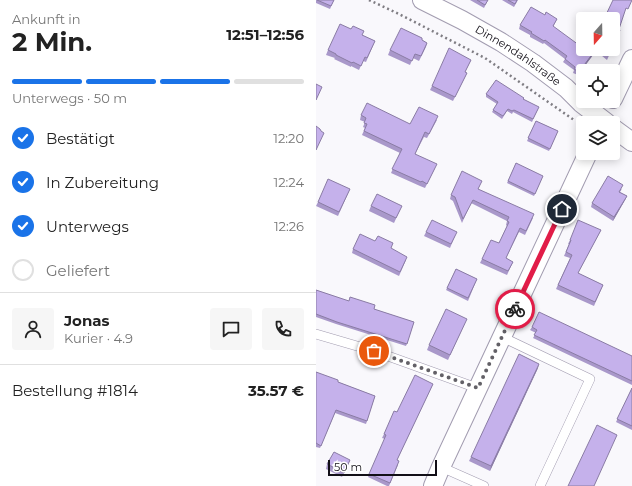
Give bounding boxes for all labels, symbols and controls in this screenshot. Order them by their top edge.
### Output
text: Ankunft in [12,11,81,27]
north arrow [576,12,620,56]
map controls [576,12,620,160]
street label: Dinnendahlstraße [473,22,564,89]
text: 12:51–12:56 [226,25,304,44]
text: 2 Min. [12,26,92,58]
button: locate [576,64,620,108]
text: Unterwegs · 50 m [12,90,127,106]
button: layers [576,116,620,160]
icon: check [12,127,34,149]
text: Bestätigt [46,129,115,148]
text: 12:20 [273,130,304,146]
icon: check [12,171,34,193]
text: In Zubereitung [46,173,159,192]
text: 12:24 [273,174,304,190]
pin [545,192,579,226]
icon: home [551,198,573,220]
icon: check [12,215,34,237]
text: Unterwegs [46,217,129,236]
text: 12:26 [274,218,304,234]
text: Geliefert [46,261,110,280]
courier [495,289,535,329]
icon: bike [504,298,526,320]
button: person [12,308,54,350]
button: chat [210,308,252,350]
button: phone [262,308,304,350]
text: Jonas [64,311,110,330]
text: Kurier · 4.9 [64,330,133,346]
pin [357,334,391,368]
icon: bag [363,340,385,362]
text: Bestellung #1814 [12,381,138,400]
text: 35.57 € [248,381,304,400]
scale bar [328,458,437,477]
text: 50 m [334,460,362,474]

